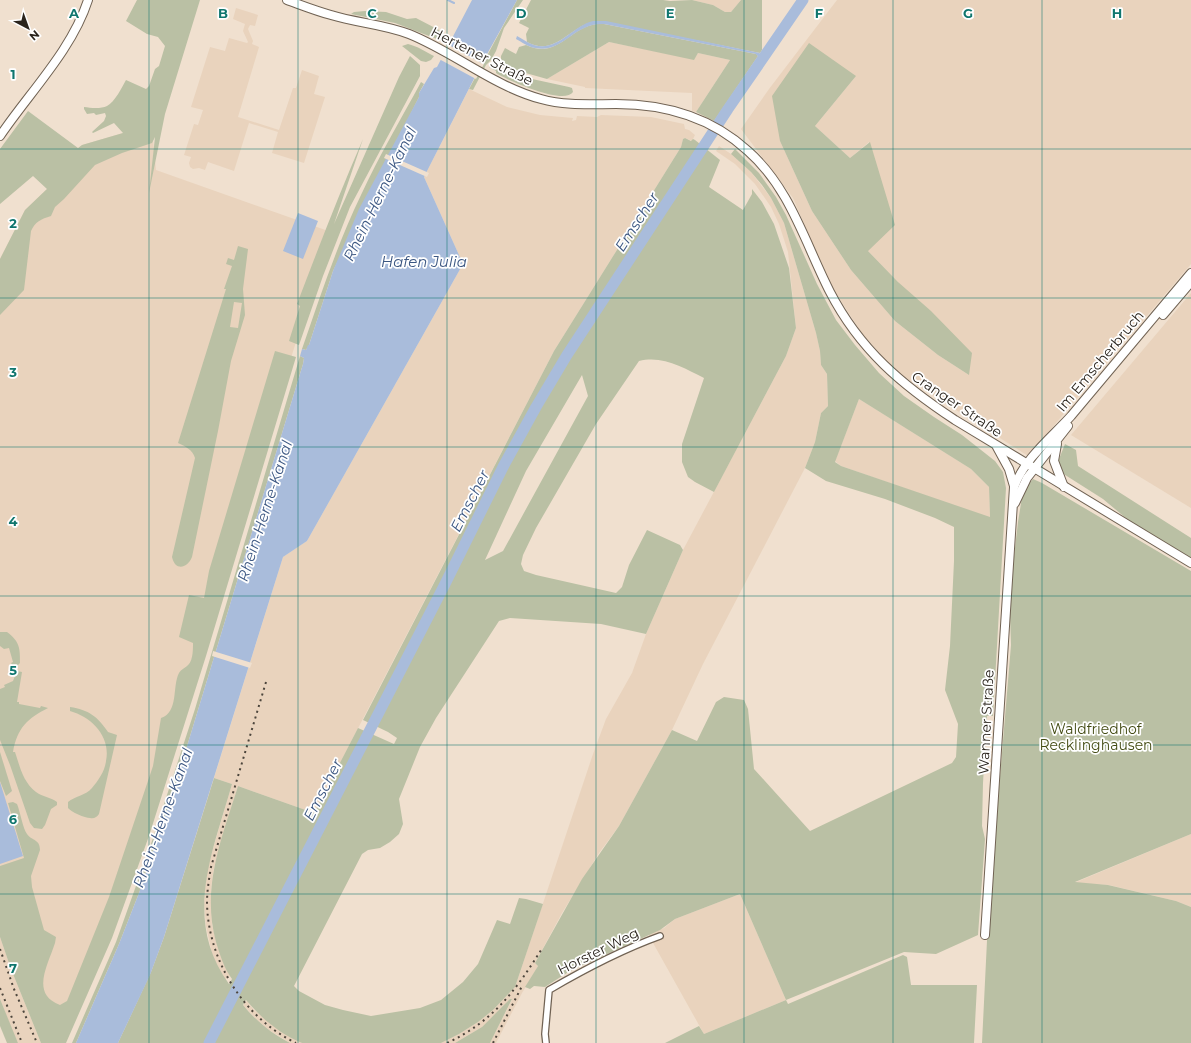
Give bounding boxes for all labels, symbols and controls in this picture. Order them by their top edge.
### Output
text: A [68,5,80,21]
text: B [218,5,228,21]
text: C [367,5,377,21]
text: D [516,5,527,21]
text: E [666,5,675,21]
text: F [815,5,823,21]
text: G [963,5,973,21]
text: H [1112,5,1122,21]
north arrow [8,8,48,48]
street label: Hertener Straße [428,23,536,89]
text: N [27,27,43,44]
text: 1 [10,66,16,82]
water label: Rhein-Herne-Kanal [339,124,420,264]
water label: Emscher [610,188,663,255]
text: 2 [9,215,17,231]
water label: Hafen Julia [381,252,467,271]
street label: Im Emscherbruch [1052,307,1148,415]
text: 3 [8,364,17,380]
street label: Cranger Straße [908,367,1006,441]
water label: Rhein-Herne-Kanal [233,438,296,584]
water label: Emscher [446,466,494,535]
text: 4 [9,513,18,529]
text: 5 [9,662,17,678]
street label: Wanner Straße [974,669,998,775]
park label: Waldfriedhof Recklinghausen [1039,720,1153,754]
water label: Rhein-Herne-Kanal [128,746,197,890]
water label: Emscher [299,755,347,824]
text: 6 [9,811,18,827]
street label: Horster Weg [554,923,642,979]
text: 7 [9,960,17,976]

